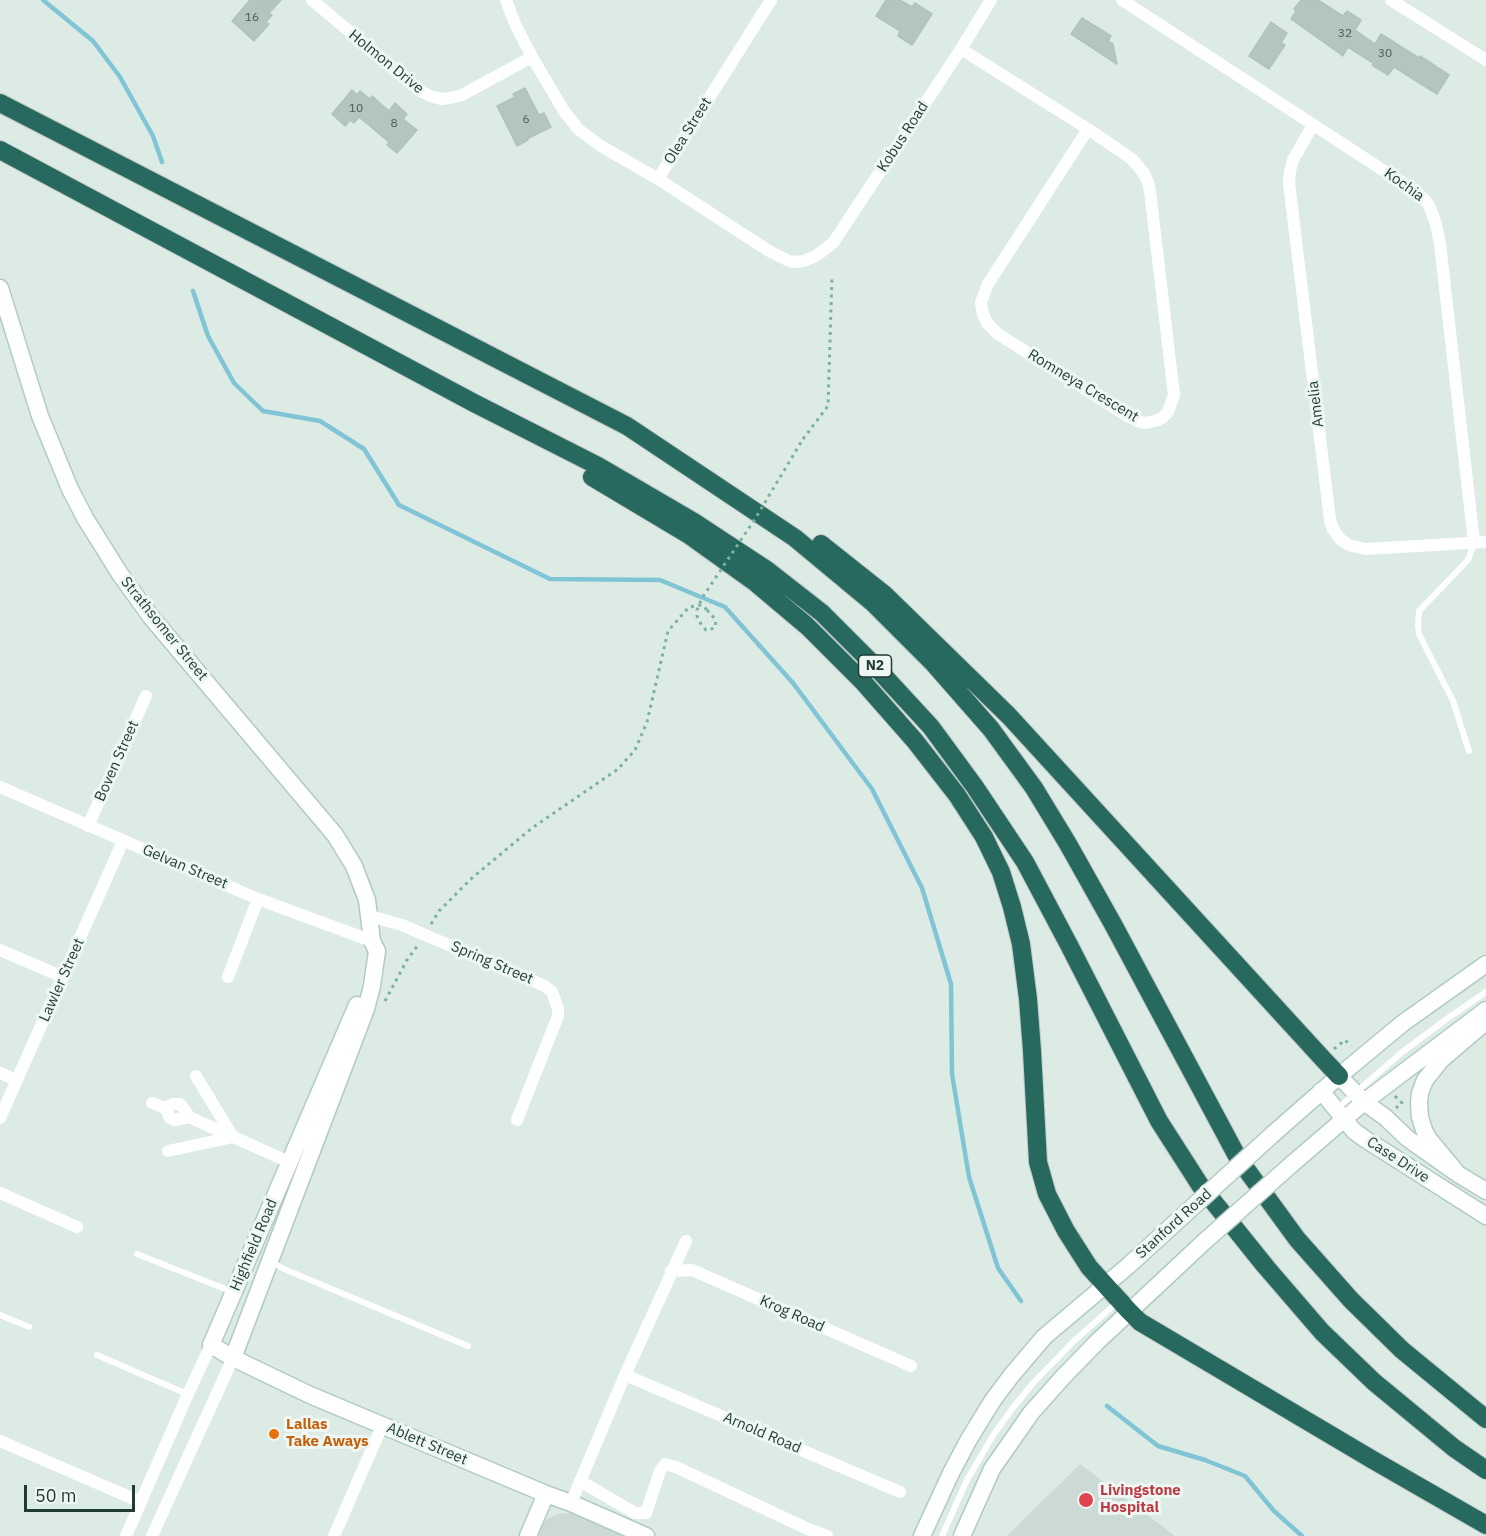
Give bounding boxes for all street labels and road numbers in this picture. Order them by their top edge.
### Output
street label: Holmon Drive [345,26,427,98]
street label: Olea Street [660,94,716,168]
street label: Kobus Road [874,99,932,175]
street label: Kochia [1380,164,1428,206]
street label: Romneya Crescent [1024,346,1142,426]
street label: Amelia [1304,380,1328,428]
street label: Strathsomer Street [117,573,211,685]
road number: N2 [858,655,892,677]
street label: Boven Street [91,718,143,804]
street label: Gelvan Street [140,841,230,893]
street label: Lawler Street [36,935,88,1025]
street label: Spring Street [448,938,536,988]
street label: Case Drive [1363,1133,1433,1187]
street label: Stanford Road [1132,1185,1216,1263]
street label: Highfield Road [227,1196,281,1294]
street label: Krog Road [757,1292,827,1336]
street label: Arnold Road [720,1409,804,1457]
street label: Ablett Street [384,1419,470,1469]

